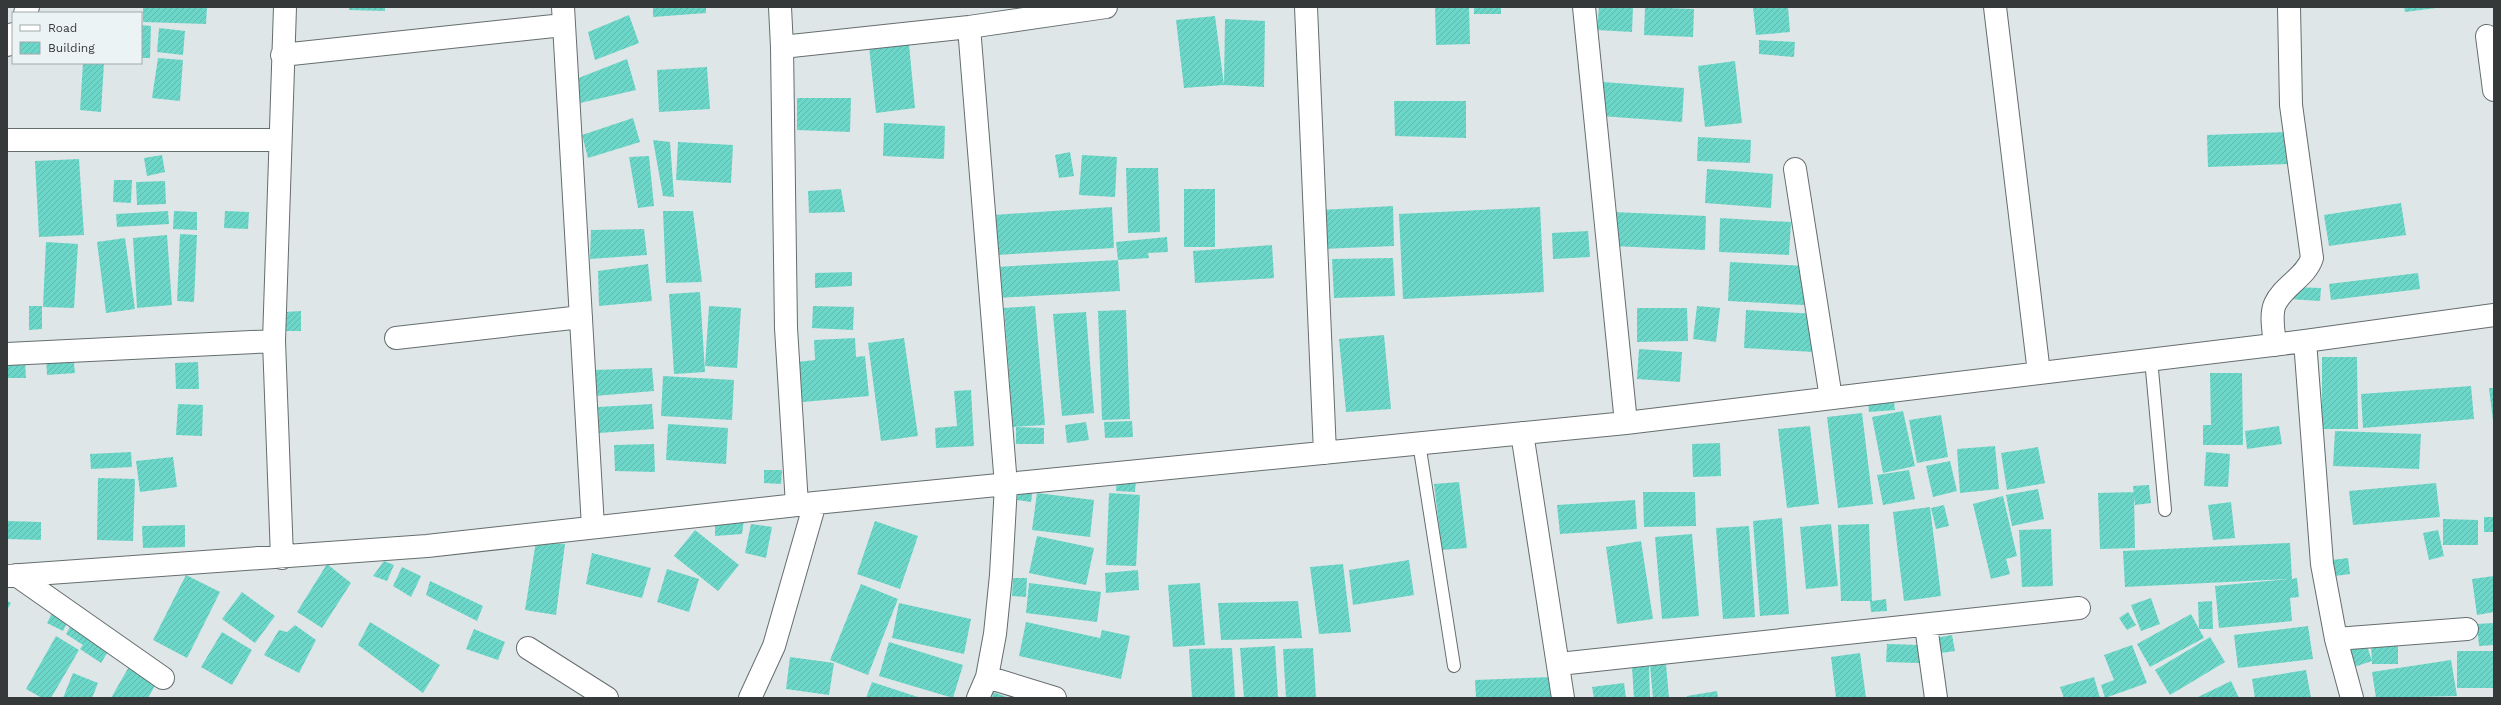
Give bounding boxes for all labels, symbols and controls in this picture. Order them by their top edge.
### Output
legend [12,12,142,64]
text: Road [48,21,77,35]
text: Building [48,41,95,55]

